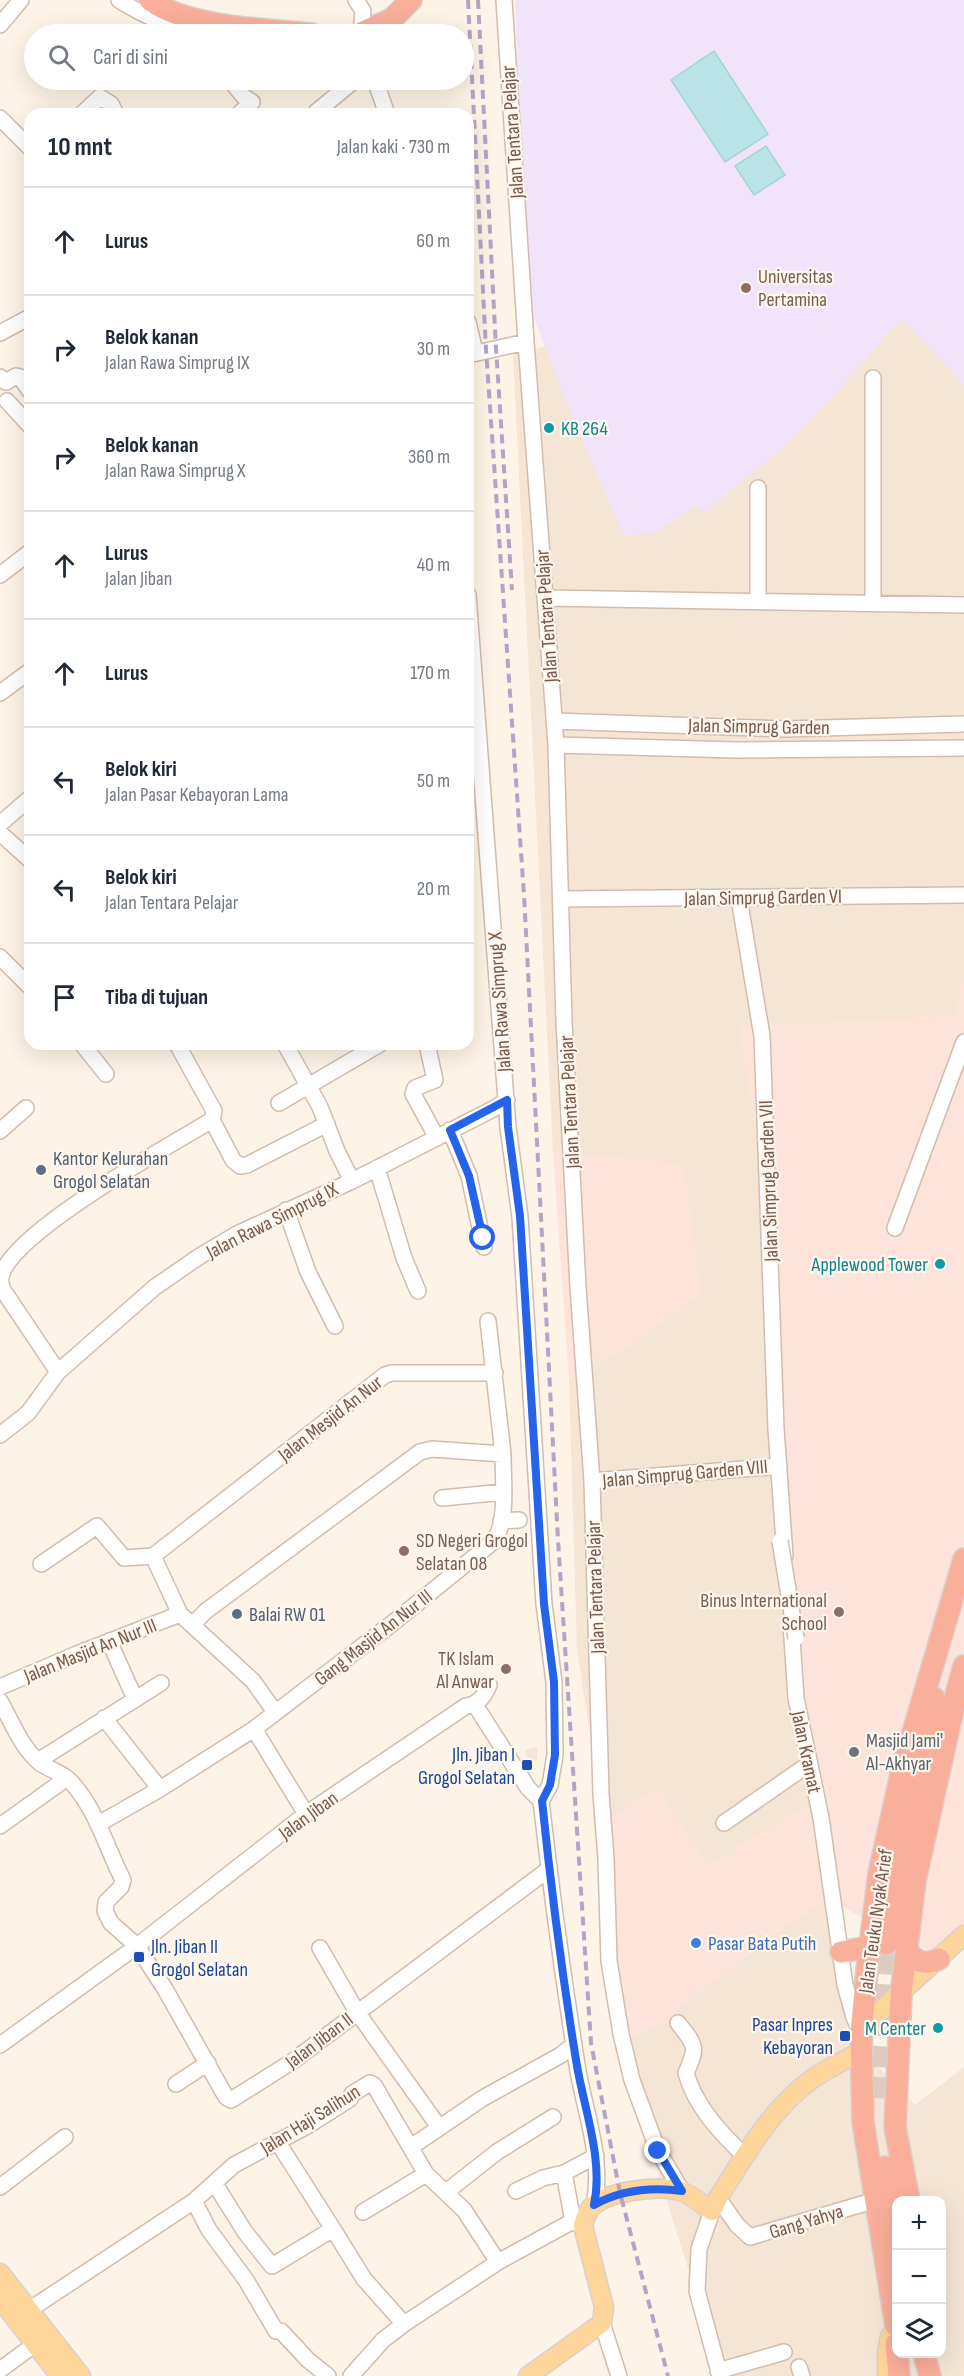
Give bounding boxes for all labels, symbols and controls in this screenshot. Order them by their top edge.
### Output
search box [24,24,474,90]
icon: search [45,41,78,74]
text: Cari di sini [93,44,168,71]
street label: Jalan Tentara Pelajar [496,64,530,200]
text: 10 mnt [48,132,112,163]
text: Jalan kaki · 730 m [337,135,450,159]
icon: ahead [48,225,81,258]
text: Lurus [105,228,148,255]
text: 60 m [416,229,450,253]
place label: Universitas Pertamina [758,265,833,312]
marker: Universitas Pertamina [739,281,753,295]
text: Belok kanan [105,324,198,351]
icon: right [48,333,81,366]
text: 30 m [417,337,450,361]
text: Jalan Rawa Simprug IX [105,351,250,375]
place label: KB 264 [561,417,608,441]
marker: KB 264 [542,421,556,435]
text: Belok kanan [105,432,198,459]
icon: right [48,441,81,474]
text: 360 m [408,445,450,469]
text: Jalan Rawa Simprug X [105,459,245,483]
text: Lurus [105,540,148,567]
street label: Jalan Tentara Pelajar [530,548,564,684]
icon: ahead [48,549,81,582]
text: 40 m [417,553,450,577]
text: Jalan Jiban [105,567,172,591]
icon: ahead [48,657,81,690]
text: Lurus [105,660,148,687]
text: 170 m [410,661,450,685]
street label: Jalan Simprug Garden [687,714,830,740]
text: Belok kiri [105,756,177,783]
icon: left [48,765,81,798]
text: 50 m [417,769,450,793]
text: Jalan Pasar Kebayoran Lama [105,783,289,807]
text: Belok kiri [105,864,177,891]
icon: left [48,873,81,906]
text: 20 m [417,877,450,901]
street label: Jalan Simprug Garden VI [683,885,842,911]
text: Jalan Tentara Pelajar [105,891,238,915]
street label: Jalan Rawa Simprug X [483,930,517,1074]
icon: arrive [48,981,81,1014]
text: Tiba di tujuan [105,984,208,1011]
street label: Jalan Tentara Pelajar [555,1034,586,1170]
street label: Jalan Simprug Garden VII [754,1100,784,1263]
place label: Kantor Kelurahan Grogol Selatan [53,1147,168,1194]
marker: Kantor Kelurahan Grogol Selatan [34,1163,48,1177]
street label: Jalan Rawa Simprug IX [202,1177,343,1265]
route start [469,1224,495,1250]
place label: Applewood Tower [811,1253,928,1277]
marker: Applewood Tower [933,1257,947,1271]
street label: Jalan Mesjid An Nur [273,1370,388,1468]
street label: Jalan Simprug Garden VIII [600,1455,769,1493]
street label: Jalan Tentara Pelajar [582,1520,610,1655]
place label: SD Negeri Grogol Selatan 08 [416,1529,528,1576]
marker: SD Negeri Grogol Selatan 08 [397,1544,411,1558]
street label: Gang Masjid An Nur III [310,1584,437,1691]
place label: Binus International School [700,1589,827,1636]
place label: Balai RW 01 [249,1603,325,1627]
marker: Binus International School [832,1605,846,1619]
marker: Balai RW 01 [230,1607,244,1621]
street label: Jalan Masjid An Nur III [20,1613,160,1689]
place label: TK Islam Al Anwar [435,1647,494,1694]
marker: TK Islam Al Anwar [499,1662,513,1676]
street label: Jalan Kramat [785,1708,826,1796]
place label: Masjid Jami' Al-Akhyar [865,1729,943,1776]
place label: Jln. Jiban I Grogol Selatan [418,1743,515,1790]
marker: Masjid Jami' Al-Akhyar [847,1745,861,1759]
marker: Jln. Jiban I Grogol Selatan [520,1758,534,1772]
street label: Jalan Jiban [273,1786,343,1846]
street label: Jalan Teuku Nyak Arief [854,1847,898,1996]
place label: Pasar Bata Putih [708,1932,816,1956]
place label: Jln. Jiban II Grogol Selatan [150,1935,248,1982]
marker: Pasar Bata Putih [689,1936,703,1950]
marker: Jln. Jiban II Grogol Selatan [132,1950,146,1964]
street label: Jalan Jiban II [280,2008,358,2075]
place label: Pasar Inpres Kebayoran [752,2013,833,2060]
place label: M Center [865,2017,926,2041]
marker: M Center [931,2021,945,2035]
marker: Pasar Inpres Kebayoran [838,2029,852,2043]
street label: Jalan Haji Salihun [255,2080,365,2160]
route end [644,2137,670,2163]
map controls [892,2196,946,2358]
button: + [892,2196,946,2250]
street label: Gang Yahya [766,2199,846,2245]
button: − [892,2250,946,2304]
button: layers [892,2304,946,2358]

